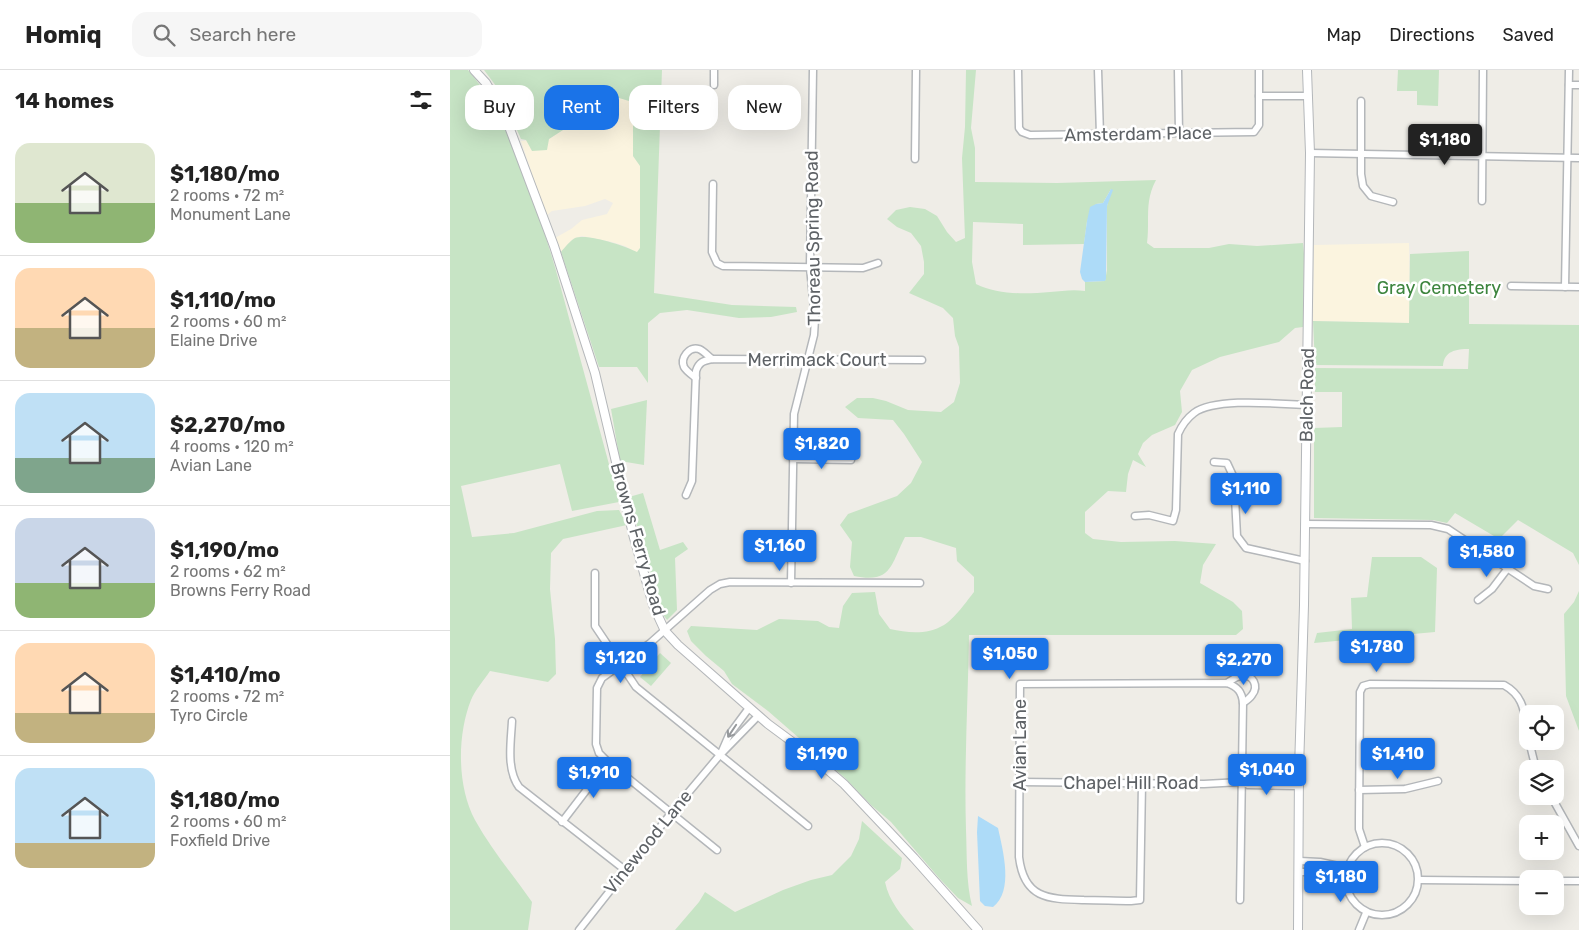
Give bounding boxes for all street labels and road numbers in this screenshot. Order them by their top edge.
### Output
street label: Amsterdam Place [1064,122,1212,146]
street label: Thoreau Spring Road [800,150,826,326]
street label: Balch Road [1295,348,1319,442]
street label: Merrimack Court [748,349,886,371]
street label: Browns Ferry Road [606,460,670,618]
street label: Avian Lane [1009,699,1031,791]
street label: Chapel Hill Road [1063,772,1199,794]
street label: Vinewood Lane [599,785,697,899]

